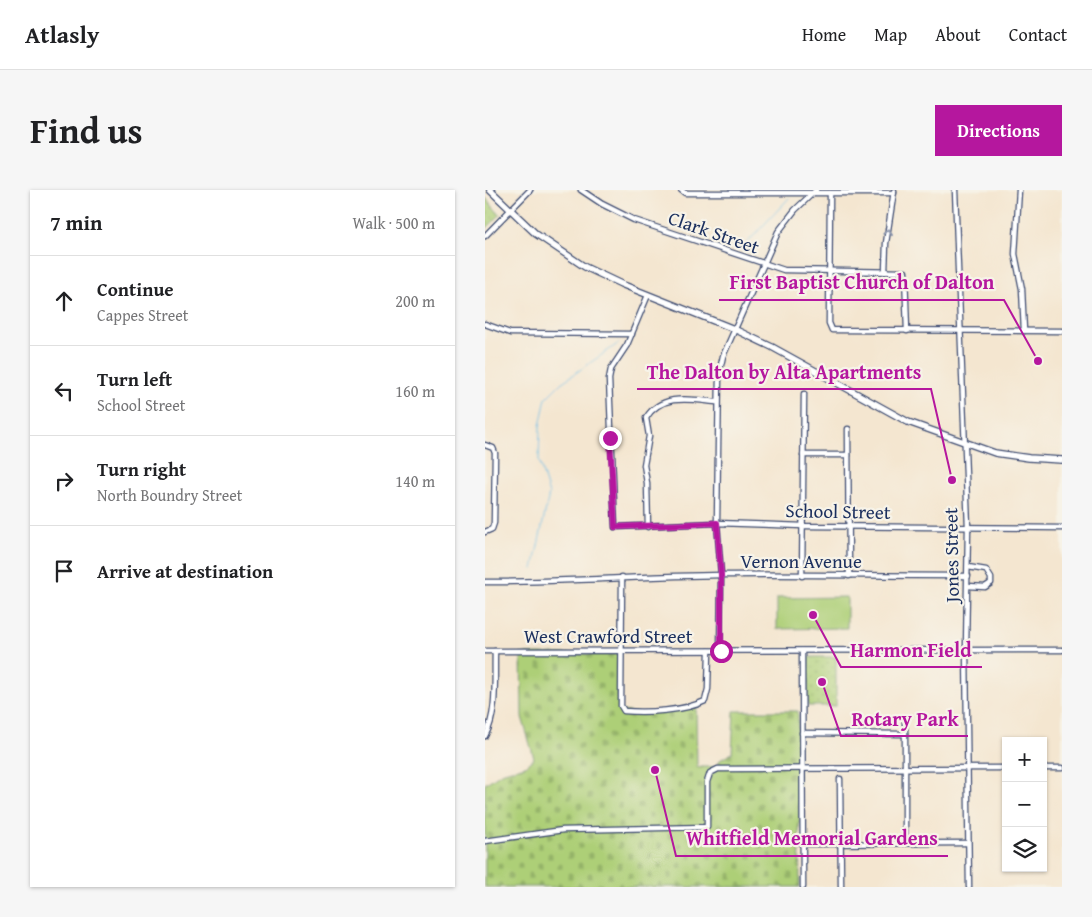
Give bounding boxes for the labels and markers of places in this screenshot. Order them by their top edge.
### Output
callout: First Baptist Church of Dalton [719,265,1004,300]
callout: The Dalton by Alta Apartments [637,354,931,389]
callout: Harmon Field [841,632,982,667]
callout: Rotary Park [841,701,968,736]
callout: Whitfield Memorial Gardens [676,821,948,856]

